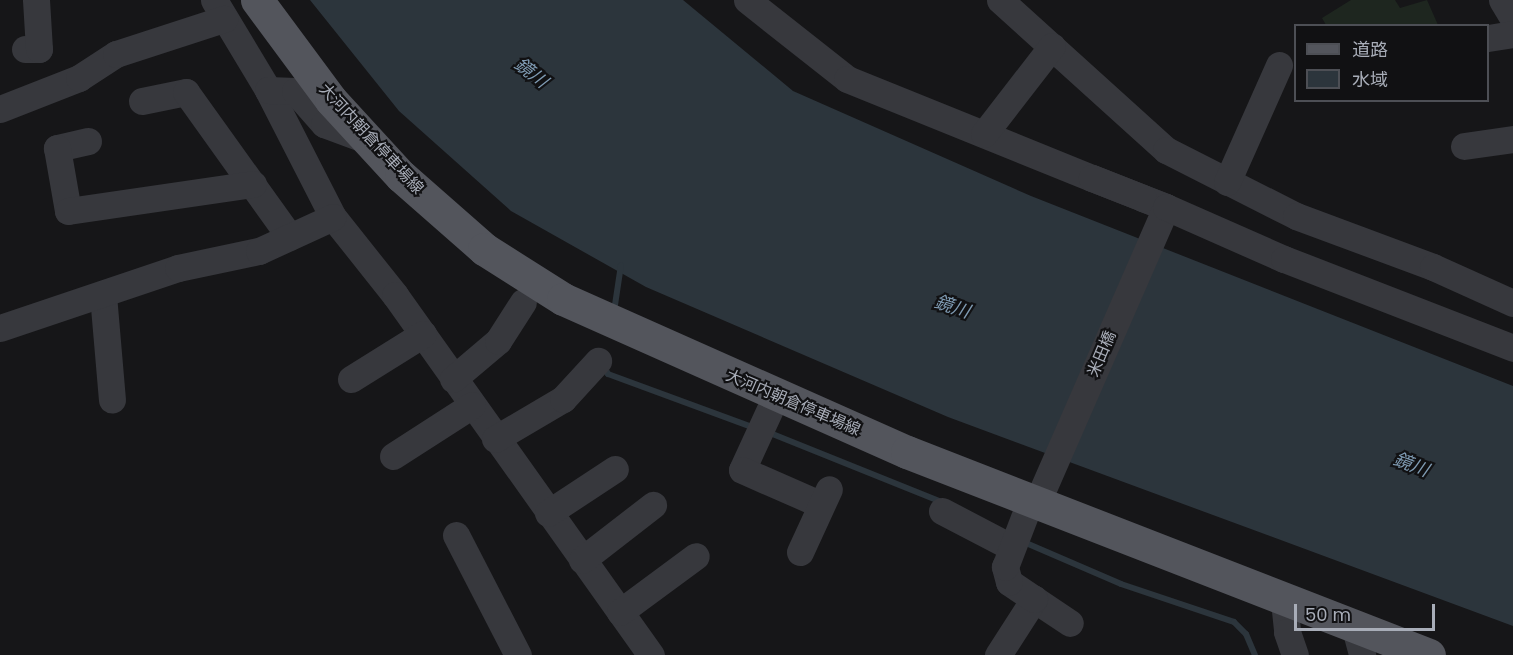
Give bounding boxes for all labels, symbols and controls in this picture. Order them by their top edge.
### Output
legend [1294,24,1489,102]
text: 道路 [1352,37,1388,62]
water label: 鏡川 [510,53,552,93]
text: 水域 [1352,67,1388,92]
street label: 大河内朝倉停車場線 [315,80,427,198]
water label: 鏡川 [932,291,972,323]
street label: 米田橋 [1084,328,1120,380]
street label: 大河内朝倉停車場線 [723,366,863,440]
water label: 鏡川 [1390,448,1432,482]
scale bar [1297,592,1438,630]
text: 50 m [1305,602,1351,627]

